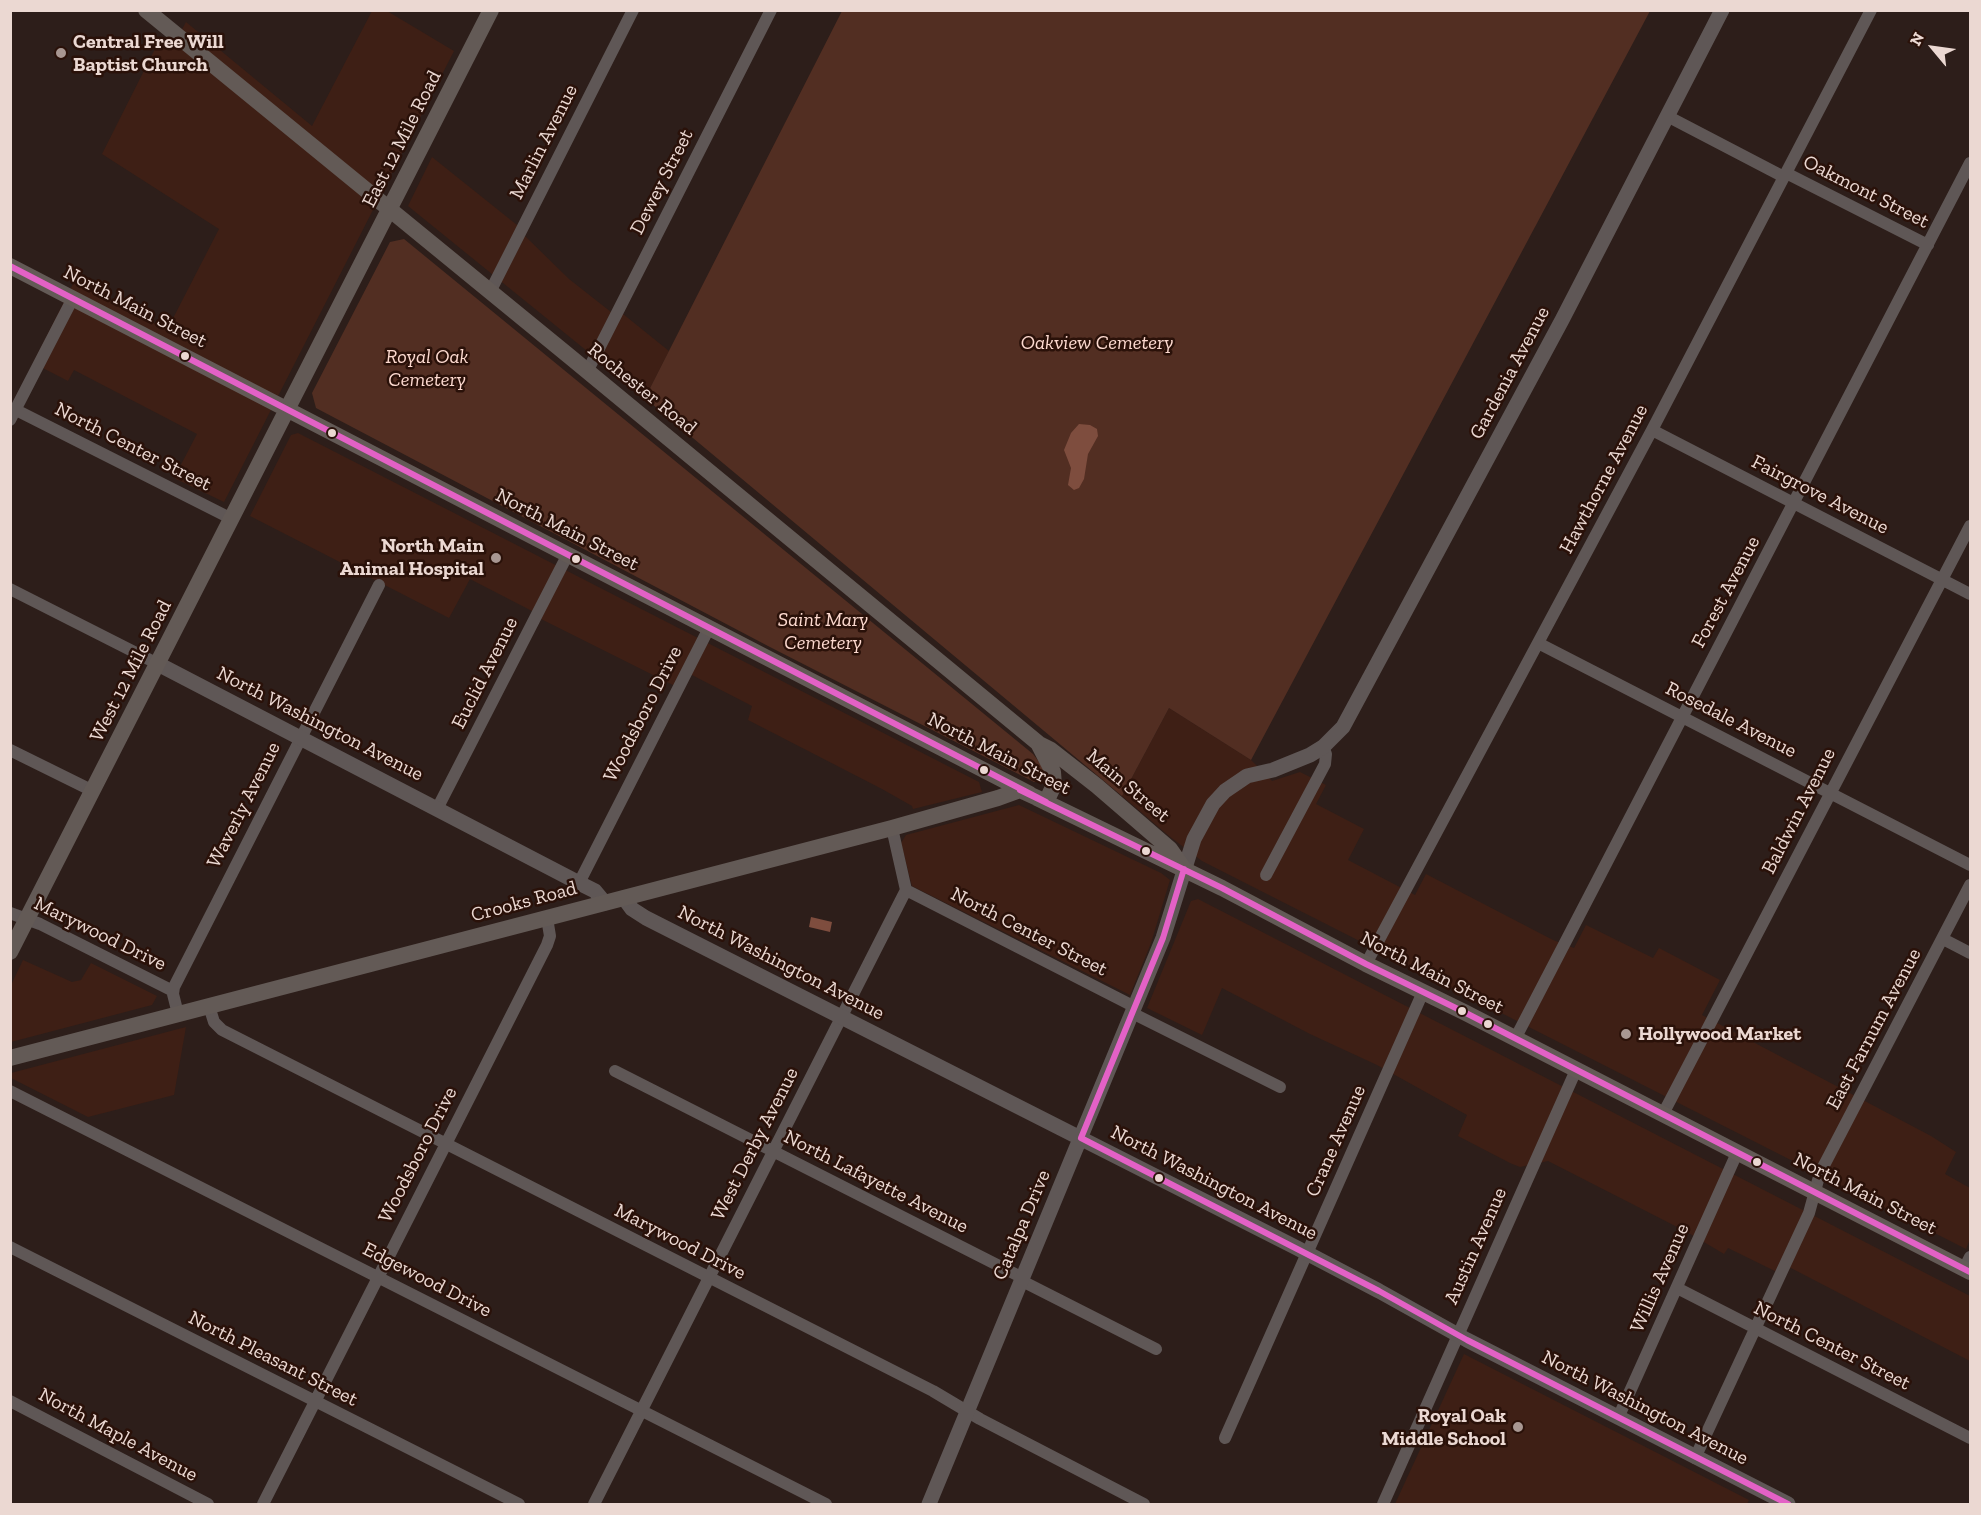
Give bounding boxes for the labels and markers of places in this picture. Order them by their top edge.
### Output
place label: Central Free Will Baptist Church [73,30,224,77]
marker: Central Free Will Baptist Church [54,46,68,60]
unlabelled marker [179,350,191,362]
unlabelled marker [326,427,338,439]
place label: North Main Animal Hospital [340,534,484,581]
marker: North Main Animal Hospital [489,551,503,565]
unlabelled marker [570,553,582,565]
unlabelled marker [978,764,990,776]
unlabelled marker [1140,845,1152,857]
unlabelled marker [1456,1005,1468,1017]
unlabelled marker [1482,1018,1494,1030]
place label: Hollywood Market [1638,1022,1801,1046]
marker: Hollywood Market [1619,1027,1633,1041]
unlabelled marker [1751,1156,1763,1168]
unlabelled marker [1153,1172,1165,1184]
place label: Royal Oak Middle School [1381,1404,1506,1451]
marker: Royal Oak Middle School [1511,1420,1525,1434]

